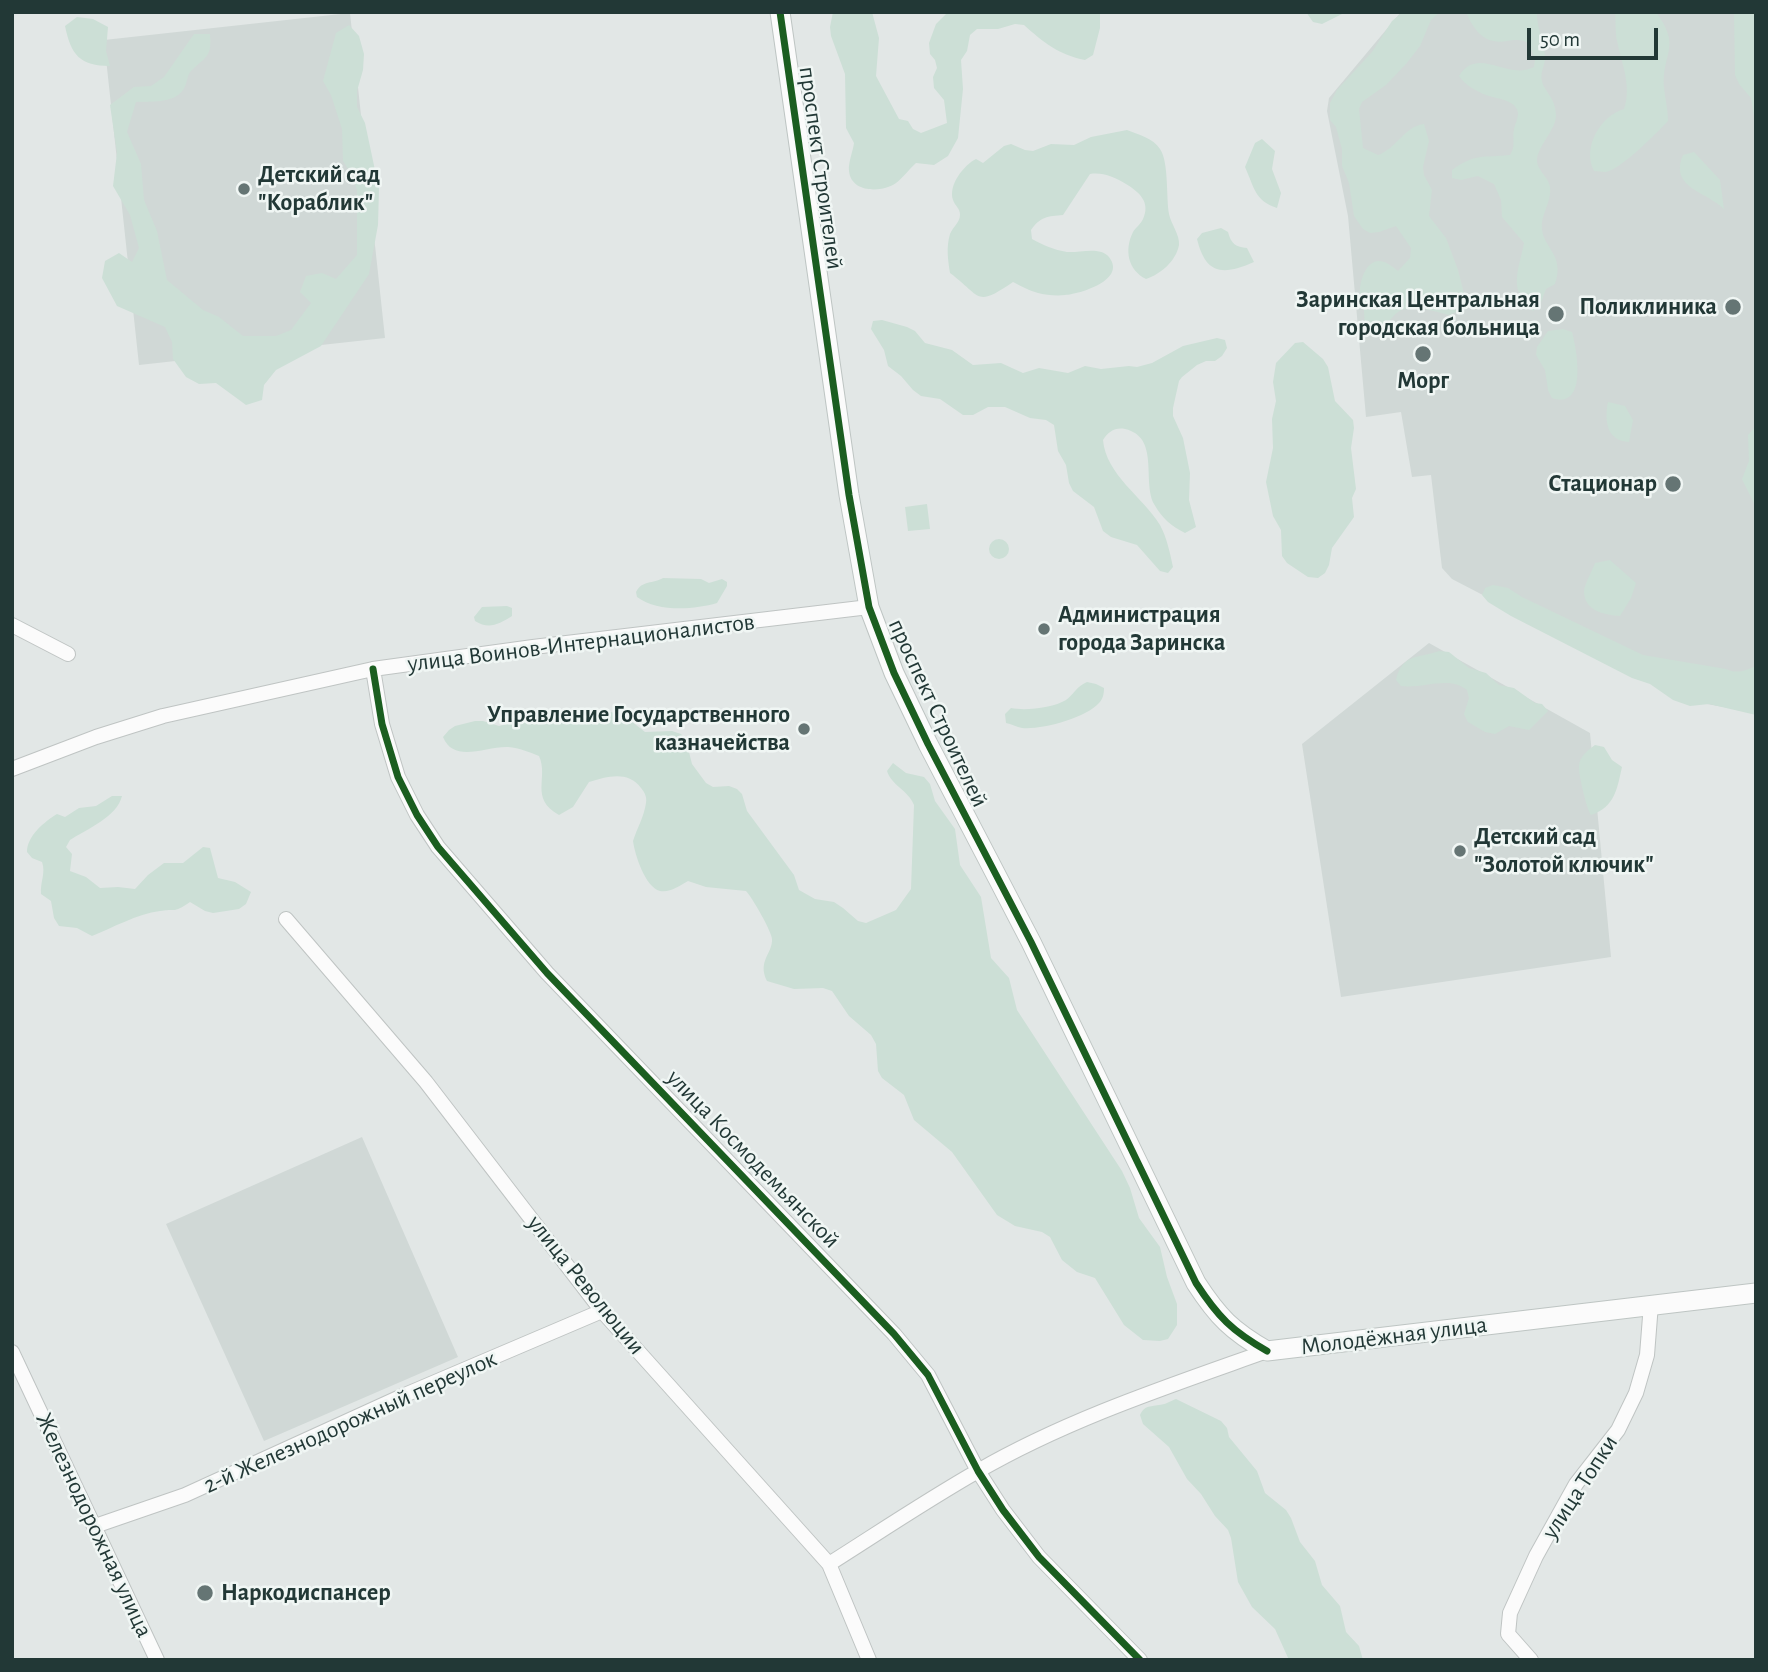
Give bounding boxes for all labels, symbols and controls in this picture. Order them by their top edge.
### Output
scale bar [1530,14,1661,58]
text: 50 m [1540,29,1580,50]
street label: проспект Строителей [792,65,850,271]
place label: Детский сад "Кораблик" [258,161,380,217]
marker: Детский сад "Кораблик" [236,181,252,197]
place label: Заринская Центральная городская больница [1296,286,1540,342]
place label: Поликлиника [1579,293,1717,321]
marker: Поликлиника [1723,297,1743,317]
marker: Заринская Центральная городская больница [1546,304,1566,324]
marker: Морг [1413,344,1433,364]
place label: Морг [1397,367,1449,395]
place label: Стационар [1548,470,1657,498]
marker: Стационар [1663,474,1683,494]
place label: Администрация города Заринска [1058,601,1225,657]
street label: улица Воинов-Интернационалистов [406,607,756,679]
street label: проспект Строителей [882,614,994,812]
marker: Администрация города Заринска [1036,621,1052,637]
place label: Управление Государственного казначейства [487,701,790,757]
marker: Управление Государственного казначейства [796,721,812,737]
place label: Детский сад "Золотой ключик" [1474,823,1654,879]
marker: Детский сад "Золотой ключик" [1452,843,1468,859]
street label: улица Космодемьянской [660,1064,846,1254]
street label: улица Революции [521,1209,651,1361]
street label: Молодёжная улица [1299,1310,1489,1362]
street label: 2-й Железнодорожный переулок [199,1344,501,1500]
street label: Железнодорожная улица [29,1408,159,1642]
street label: улица Топки [1536,1430,1624,1544]
place label: Наркодиспансер [221,1579,391,1607]
marker: Наркодиспансер [195,1583,215,1603]

